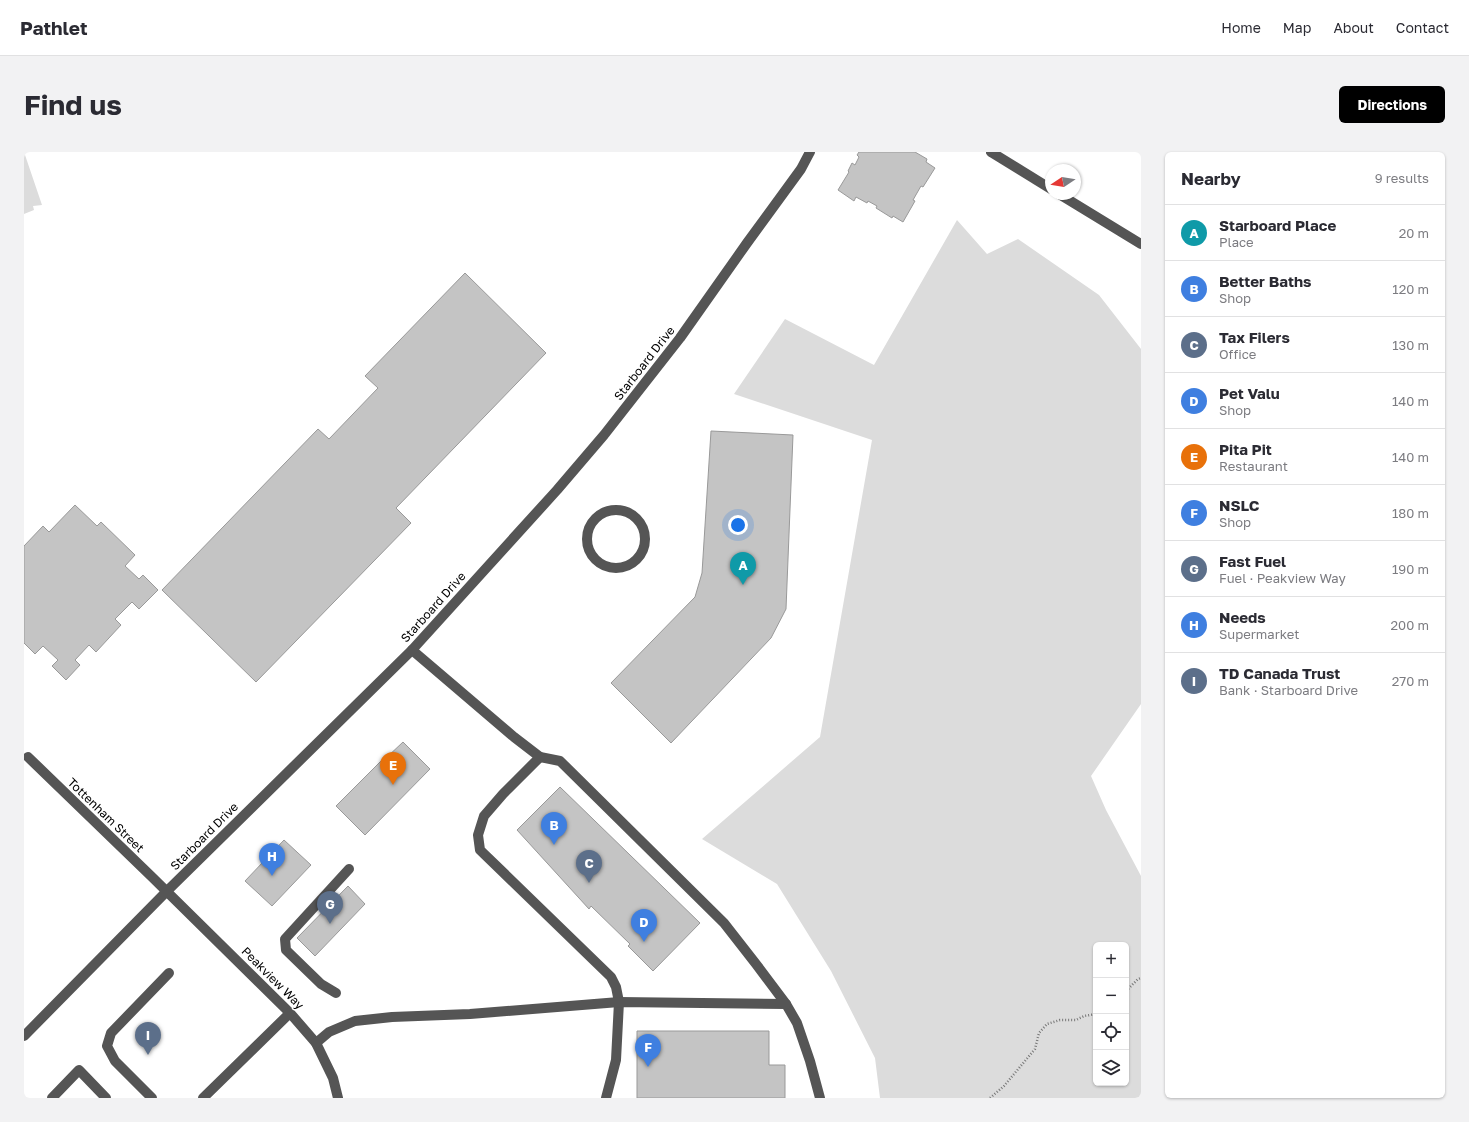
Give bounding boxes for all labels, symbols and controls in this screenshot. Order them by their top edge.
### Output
text: Pathlet [20,16,88,39]
text: Home [1221,19,1261,36]
text: Map [1283,19,1311,36]
text: About [1333,19,1374,36]
text: Contact [1396,19,1449,36]
button: Directions [1339,86,1445,123]
text: Find us [24,88,122,121]
north arrow [1045,164,1081,200]
text: Nearby [1181,168,1241,189]
text: 9 results [1375,170,1429,186]
text: Starboard Place [1219,216,1336,234]
text: A [1189,225,1199,241]
text: 20 m [1399,225,1429,241]
text: Place [1219,234,1254,250]
text: Better Baths [1219,272,1311,290]
text: B [1189,281,1199,297]
text: 120 m [1392,281,1429,297]
text: Shop [1219,290,1251,306]
street label: Starboard Drive [610,323,678,403]
text: Tax Filers [1219,328,1290,346]
text: C [1189,337,1199,353]
text: 130 m [1392,337,1429,353]
text: Office [1219,346,1256,362]
text: Pet Valu [1219,384,1280,402]
text: D [1189,393,1199,409]
text: 140 m [1392,393,1429,409]
text: Shop [1219,402,1251,418]
text: Pita Pit [1219,440,1272,458]
text: E [1190,449,1198,465]
text: 140 m [1392,449,1429,465]
text: Restaurant [1219,458,1288,474]
text: NSLC [1219,496,1260,514]
text: F [1190,505,1198,521]
text: 180 m [1392,505,1429,521]
text: Shop [1219,514,1251,530]
your location [728,515,748,535]
pin: A [730,552,756,585]
text: Fast Fuel [1219,552,1286,570]
text: G [1189,561,1199,577]
text: 190 m [1392,561,1429,577]
street label: Starboard Drive [397,569,469,645]
text: Fuel · Peakview Way [1219,570,1346,586]
text: Needs [1219,608,1266,626]
text: H [1189,617,1199,633]
text: 200 m [1391,617,1429,633]
text: Supermarket [1219,626,1300,642]
text: TD Canada Trust [1219,664,1340,682]
text: I [1192,673,1196,689]
text: 270 m [1392,673,1429,689]
text: Bank · Starboard Drive [1219,682,1358,698]
pin: E [380,752,406,785]
street label: Tottenham Street [65,775,148,856]
street label: Starboard Drive [167,799,241,873]
pin: B [541,812,567,845]
pin: H [259,843,285,876]
pin: C [576,850,602,883]
pin: G [317,891,343,924]
pin: D [631,909,657,942]
map controls [1093,942,1129,1086]
button: + [1093,942,1129,978]
street label: Peakview Way [239,944,308,1013]
button: − [1093,978,1129,1014]
button: locate [1093,1014,1129,1050]
pin: I [135,1022,161,1055]
pin: F [635,1034,661,1067]
button: layers [1093,1050,1129,1086]

